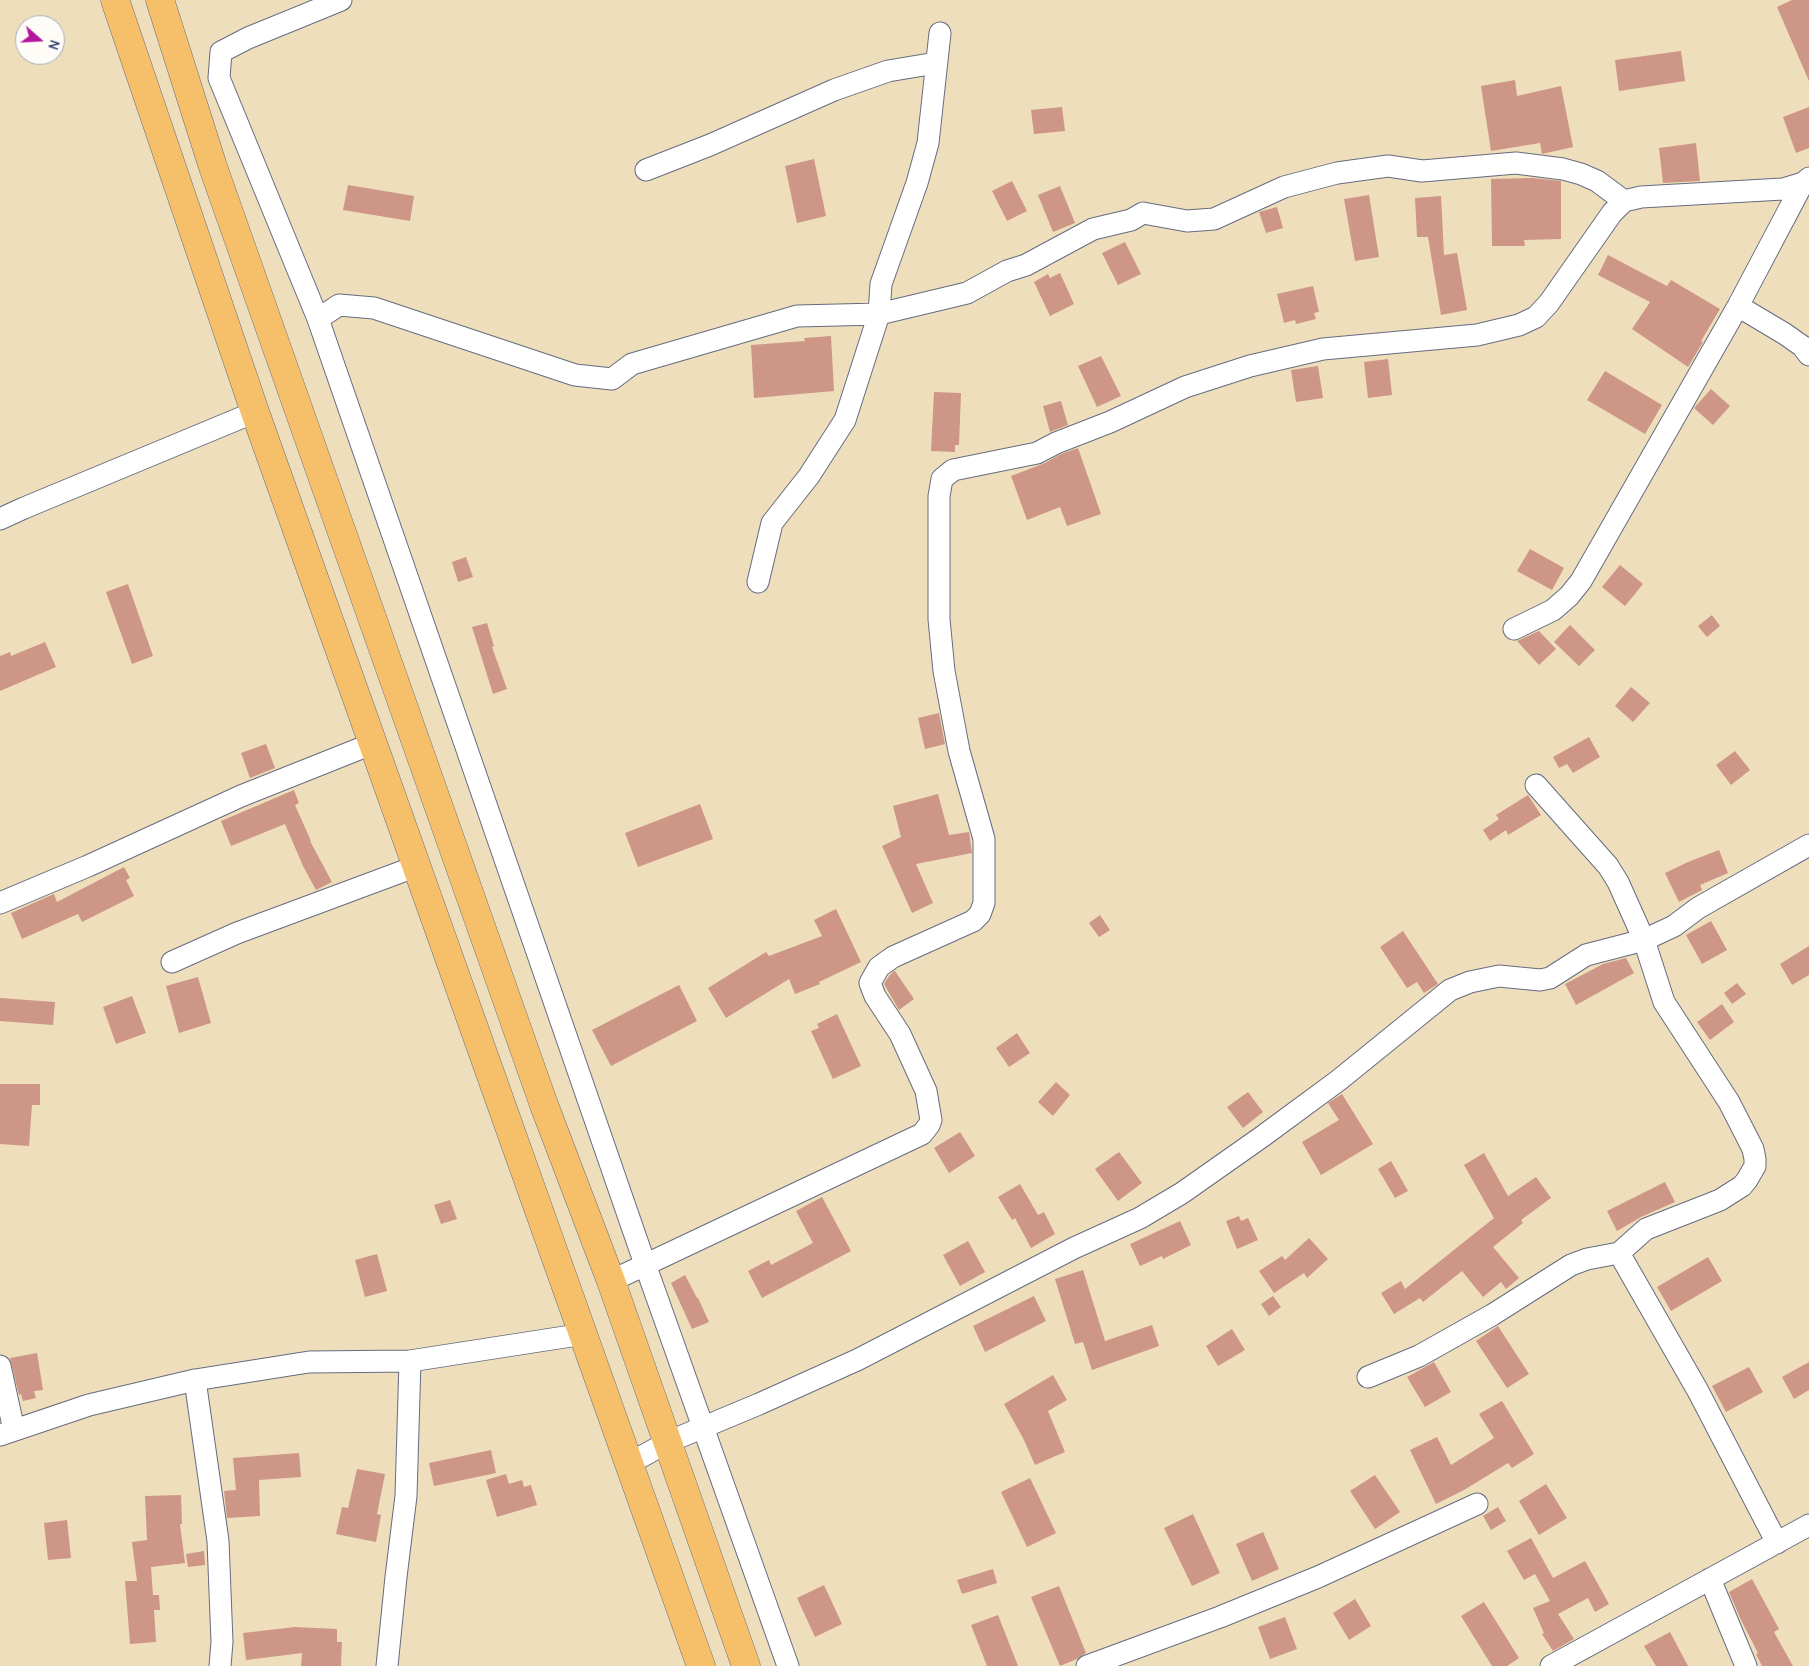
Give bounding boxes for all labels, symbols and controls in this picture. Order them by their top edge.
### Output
north arrow [15,15,65,65]
text: N [44,38,63,52]

